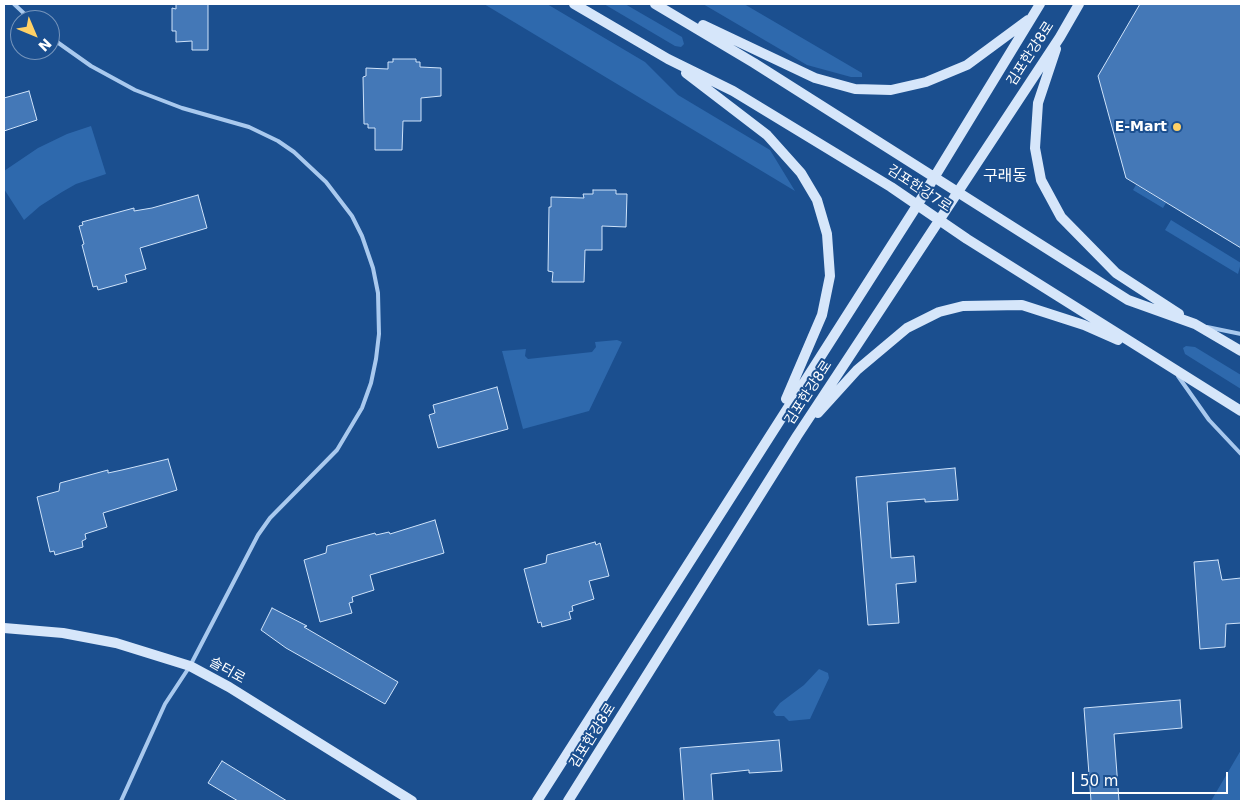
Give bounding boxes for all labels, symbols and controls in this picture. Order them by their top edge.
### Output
north arrow [10,10,60,60]
street label: 김포한강8로 [1004,19,1058,89]
text: N [35,35,55,55]
place label: E-Mart [1115,119,1167,135]
marker: E-Mart [1171,121,1183,133]
street label: 김포한강7로 [884,162,954,216]
district label: 구래동 [983,167,1027,187]
street label: 김포한강8로 [782,358,836,428]
street label: 솔터로 [206,654,248,688]
street label: 김포한강8로 [566,700,620,772]
scale bar [1075,762,1231,794]
text: 50 m [1080,772,1118,790]

